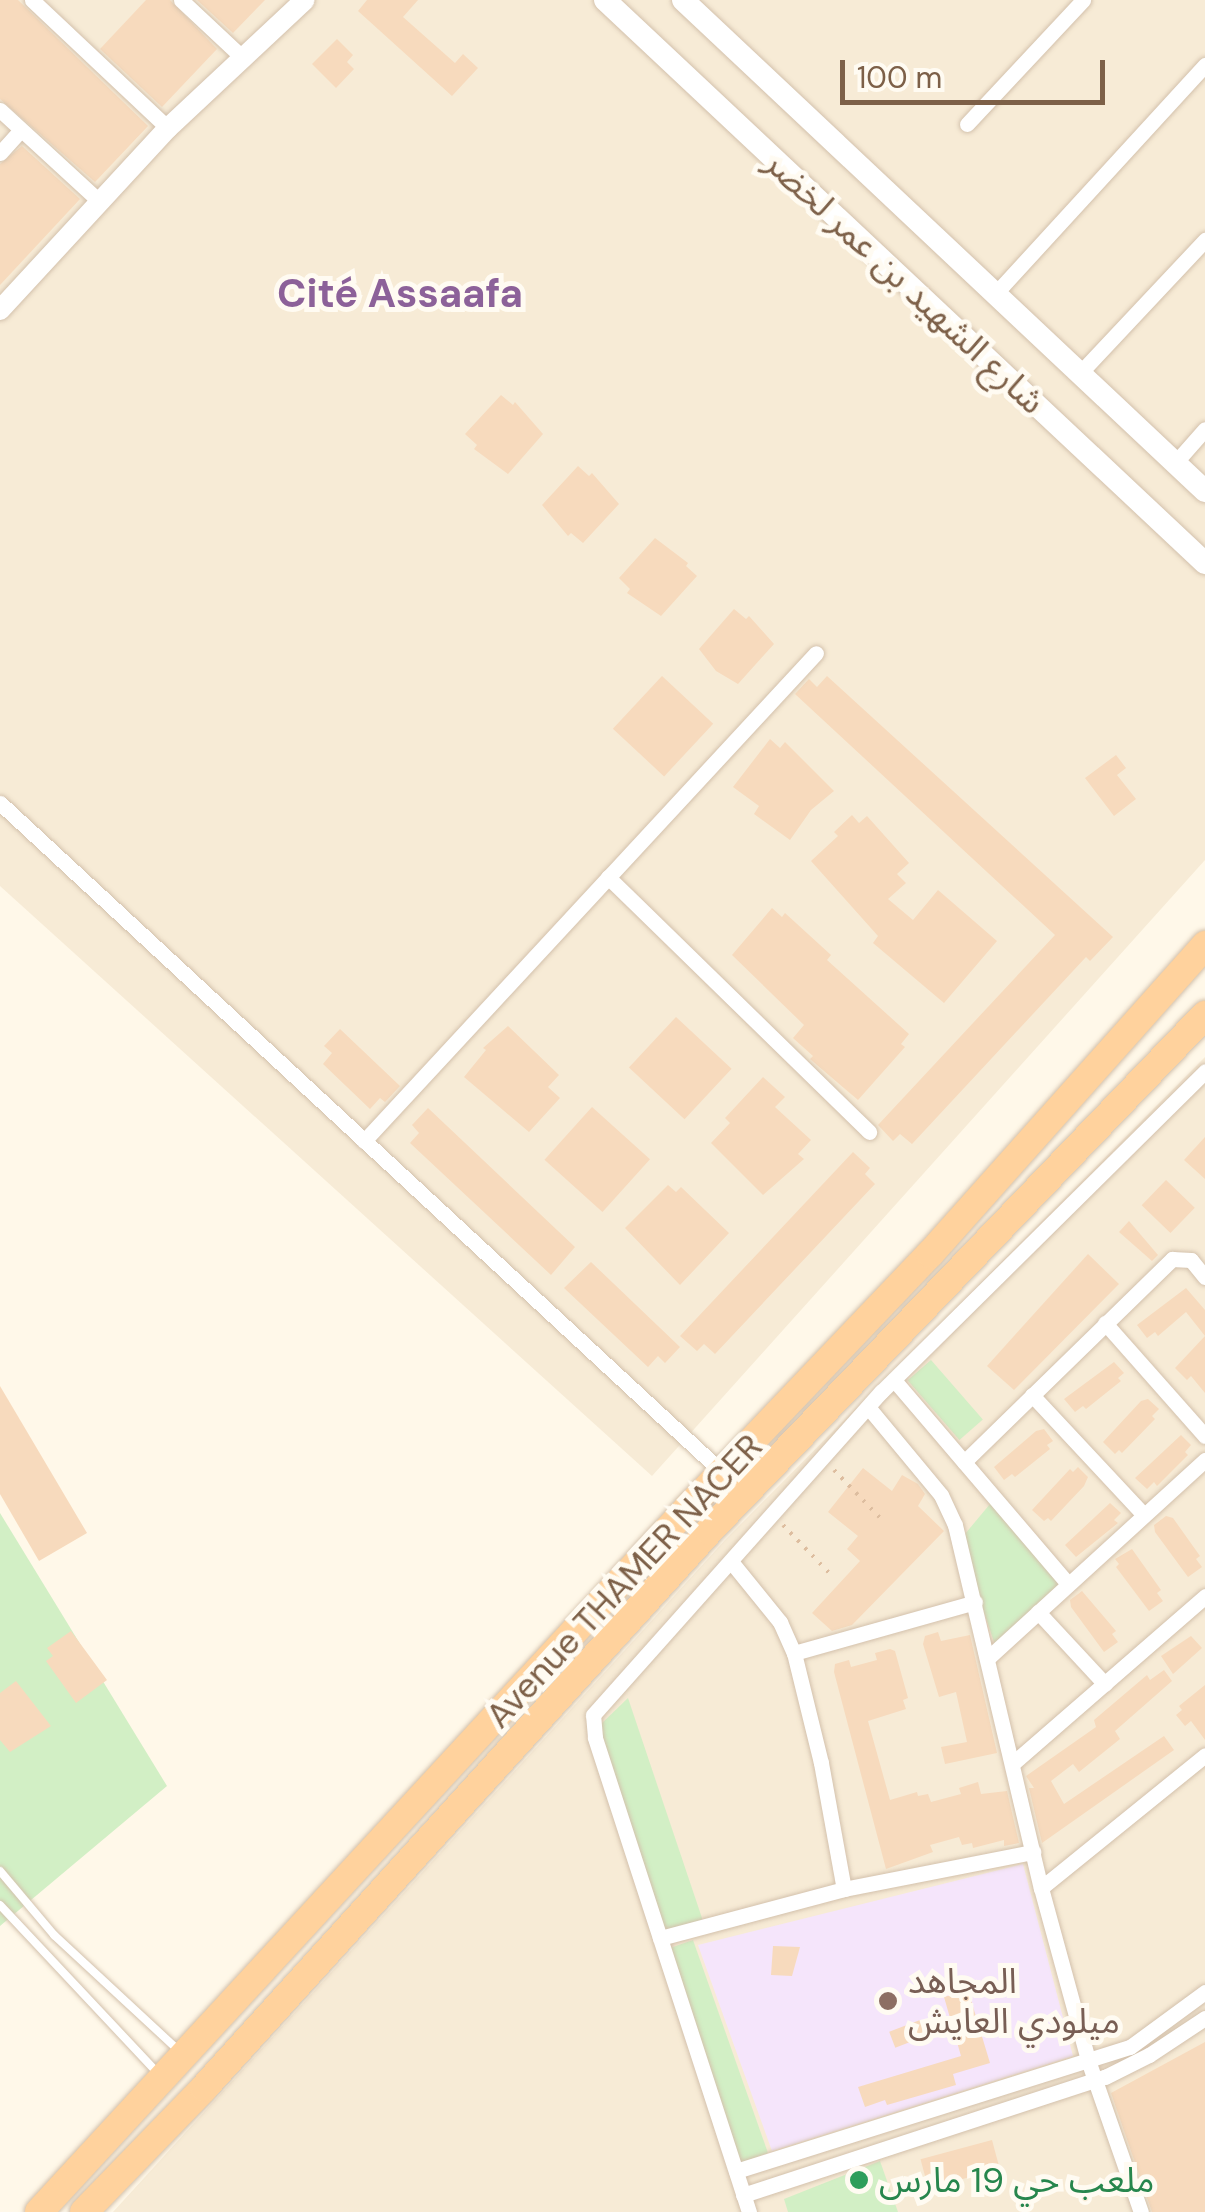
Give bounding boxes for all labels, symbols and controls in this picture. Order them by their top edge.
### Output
scale bar [845,40,1110,102]
text: 100 m [857,58,942,97]
street label: شارع الشهيد بن عمر لخضر [756,141,1054,423]
district label: Cité Assaafa [277,269,523,317]
street label: Avenue THAMER NACER [477,1426,771,1736]
place label: المجاهد ميلودي العايش [908,1960,1120,2042]
marker: المجاهد ميلودي العايش [877,1990,899,2012]
place label: ملعب حي 19 مارس [879,2159,1154,2201]
marker: ملعب حي 19 مارس [848,2169,870,2191]

